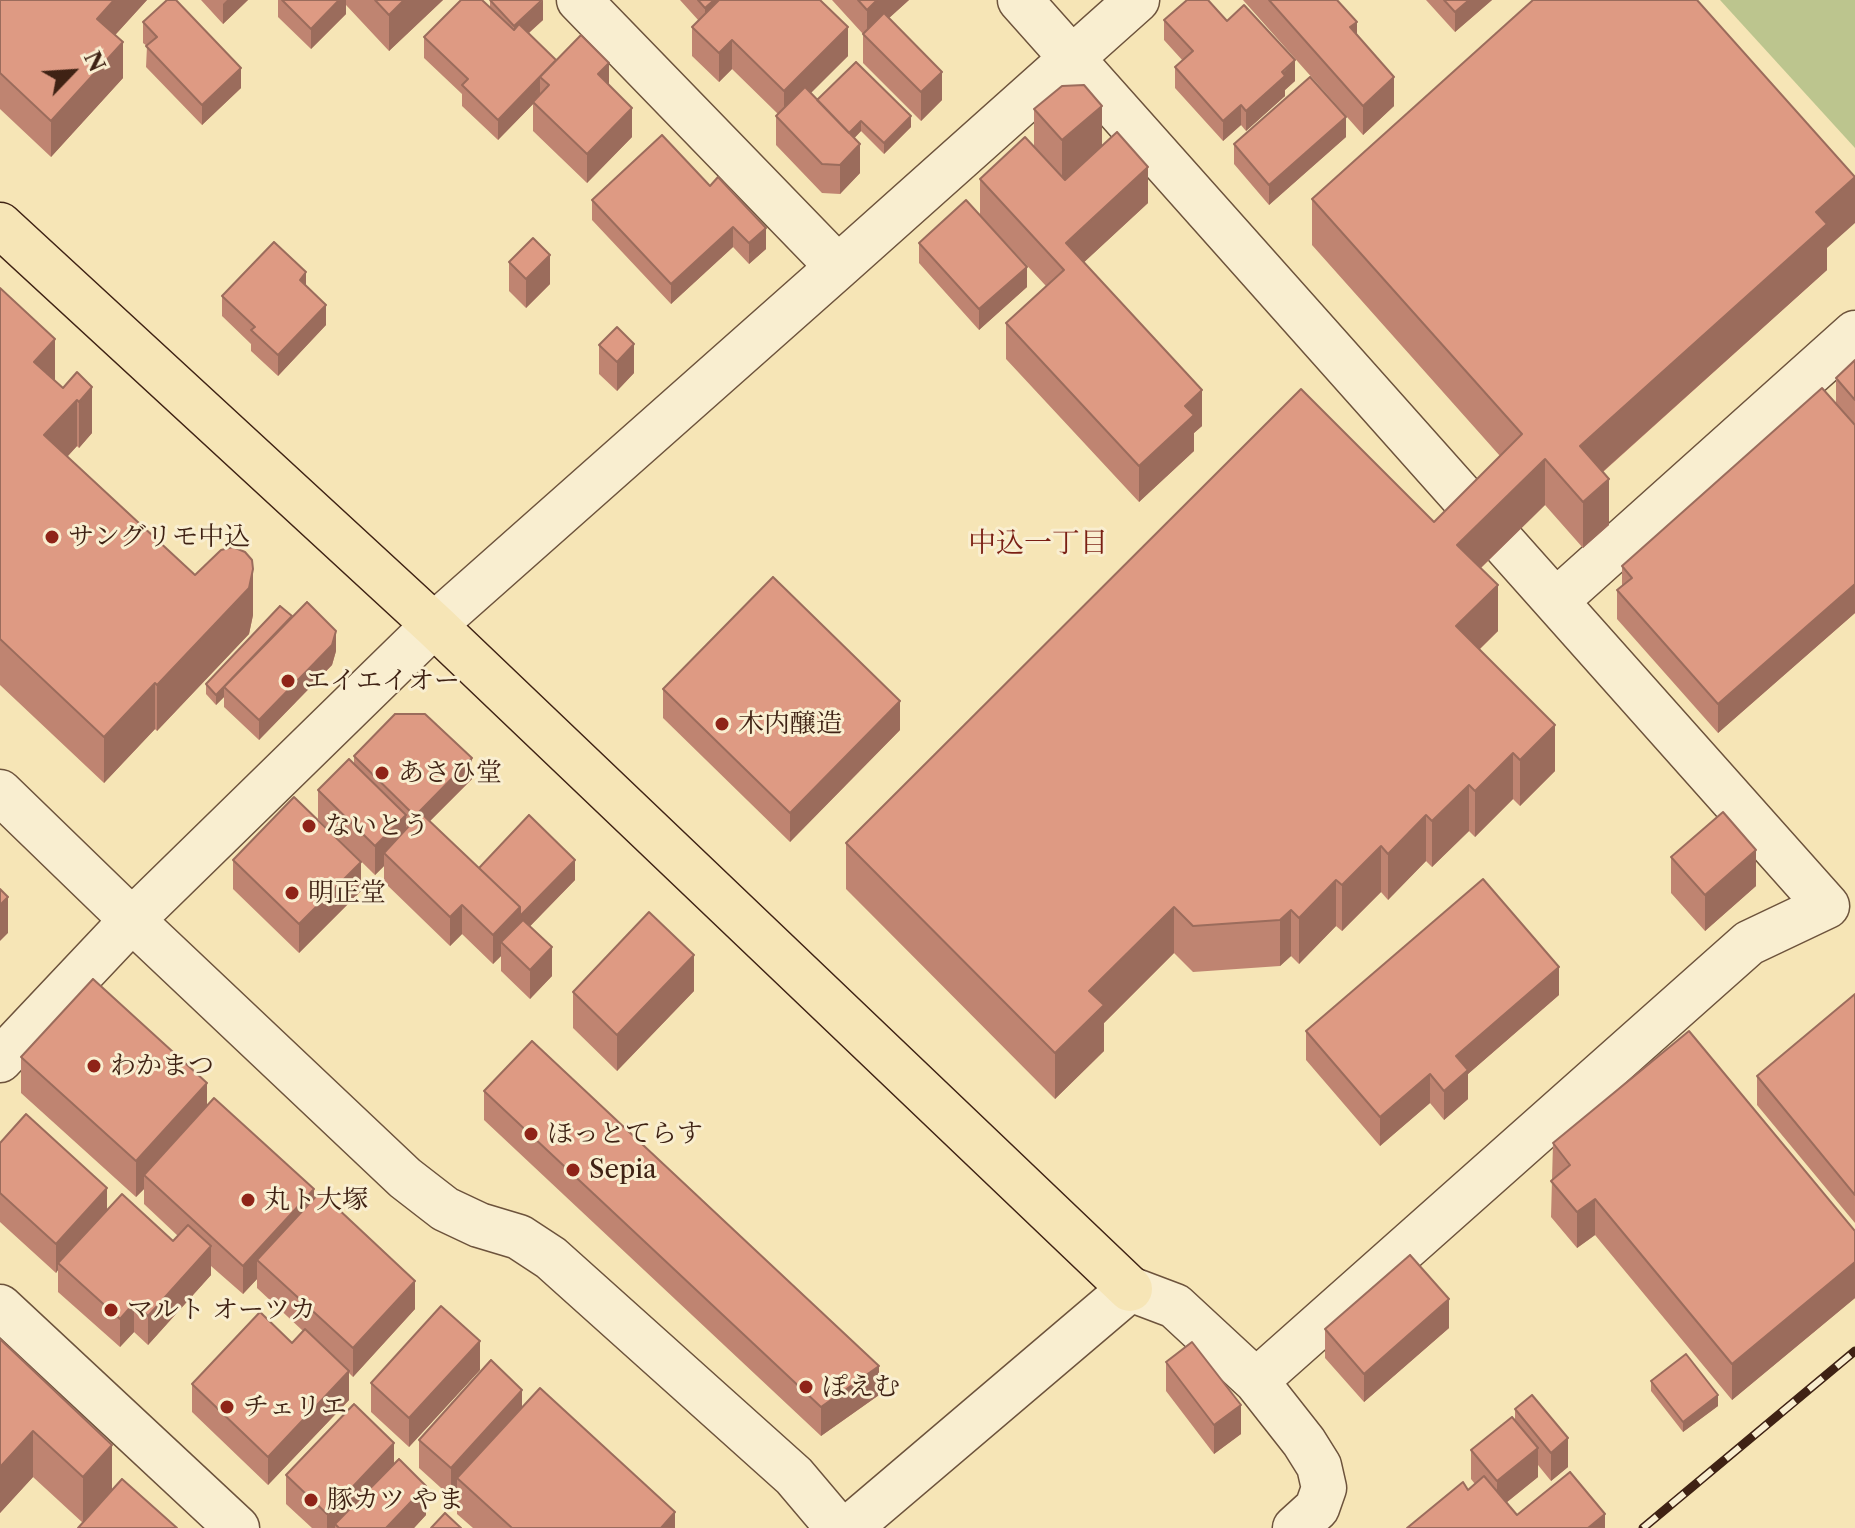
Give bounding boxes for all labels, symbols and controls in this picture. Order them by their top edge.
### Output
north arrow [32,32,112,112]
text: N [78,47,110,76]
place label: サングリモ中込 [68,521,250,553]
district label: 中込一丁目 [968,527,1108,561]
marker: サングリモ中込 [43,528,61,546]
place label: エイエイオー [304,665,460,697]
marker: エイエイオー [279,672,297,690]
place label: 木内醸造 [738,708,842,740]
marker: 木内醸造 [713,715,731,733]
place label: あさひ堂 [398,757,502,789]
marker: あさひ堂 [373,764,391,782]
place label: ないとう [325,810,429,842]
marker: ないとう [300,817,318,835]
place label: 明正堂 [308,877,386,909]
marker: 明正堂 [283,884,301,902]
place label: わかまつ [110,1050,214,1082]
marker: わかまつ [85,1057,103,1075]
place label: ほっとてらす [547,1118,703,1150]
marker: ほっとてらす [522,1125,540,1143]
place label: Sepia [589,1154,657,1186]
marker: Sepia [564,1161,582,1179]
place label: 丸ト大塚 [264,1184,368,1216]
marker: 丸ト大塚 [239,1191,257,1209]
place label: マルト オーツカ [127,1294,316,1326]
marker: マルト オーツカ [102,1301,120,1319]
place label: ぽえむ [822,1371,900,1403]
marker: ぽえむ [797,1378,815,1396]
place label: チェリエ [243,1391,347,1423]
marker: チェリエ [218,1398,236,1416]
place label: 豚カツ やま [327,1484,464,1516]
marker: 豚カツ やま [302,1491,320,1509]

